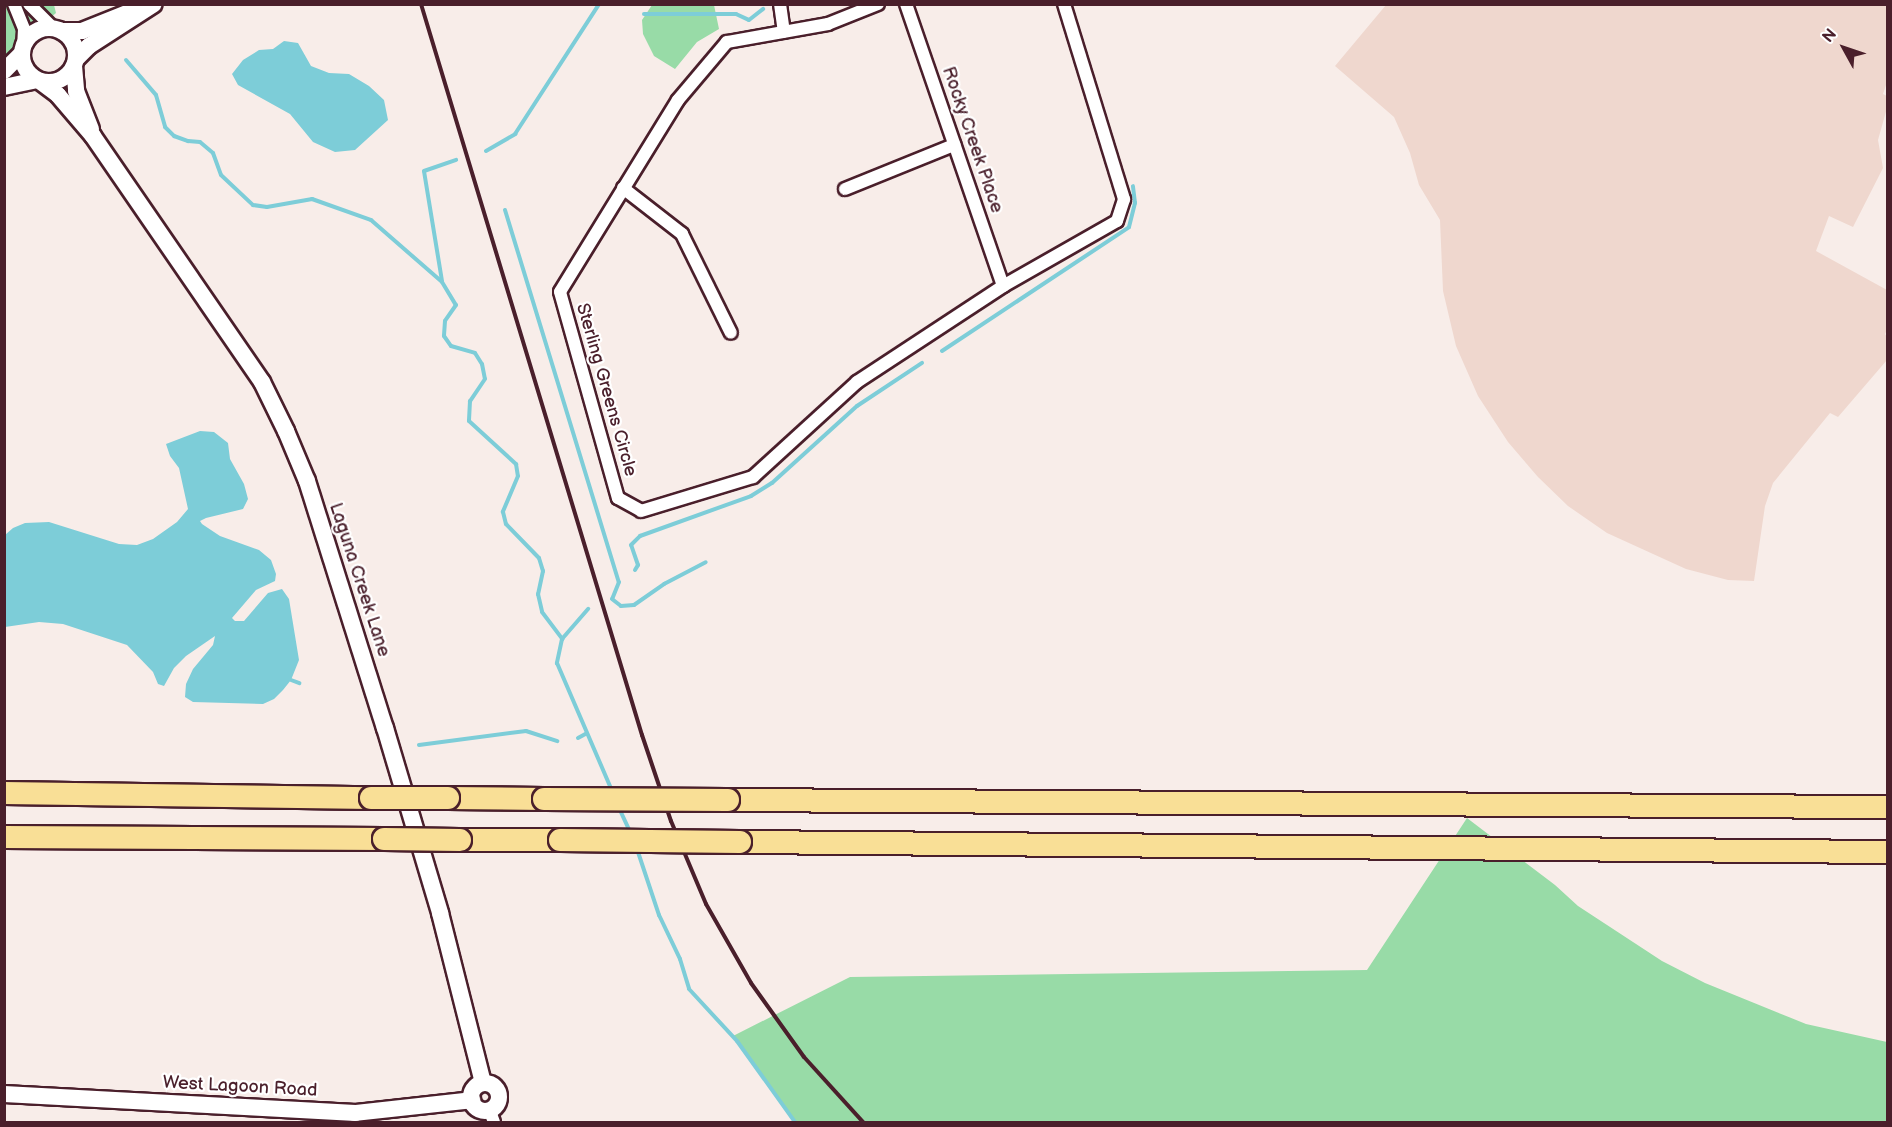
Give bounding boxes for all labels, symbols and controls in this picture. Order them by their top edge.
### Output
north arrow [1814,18,1874,78]
text: N [1819,25,1841,47]
street label: Rocky Creek Place [937,63,1007,217]
street label: Sterling Greens Circle [571,301,641,479]
street label: Laguna Creek Lane [324,500,394,660]
street label: West Lagoon Road [162,1072,318,1102]

